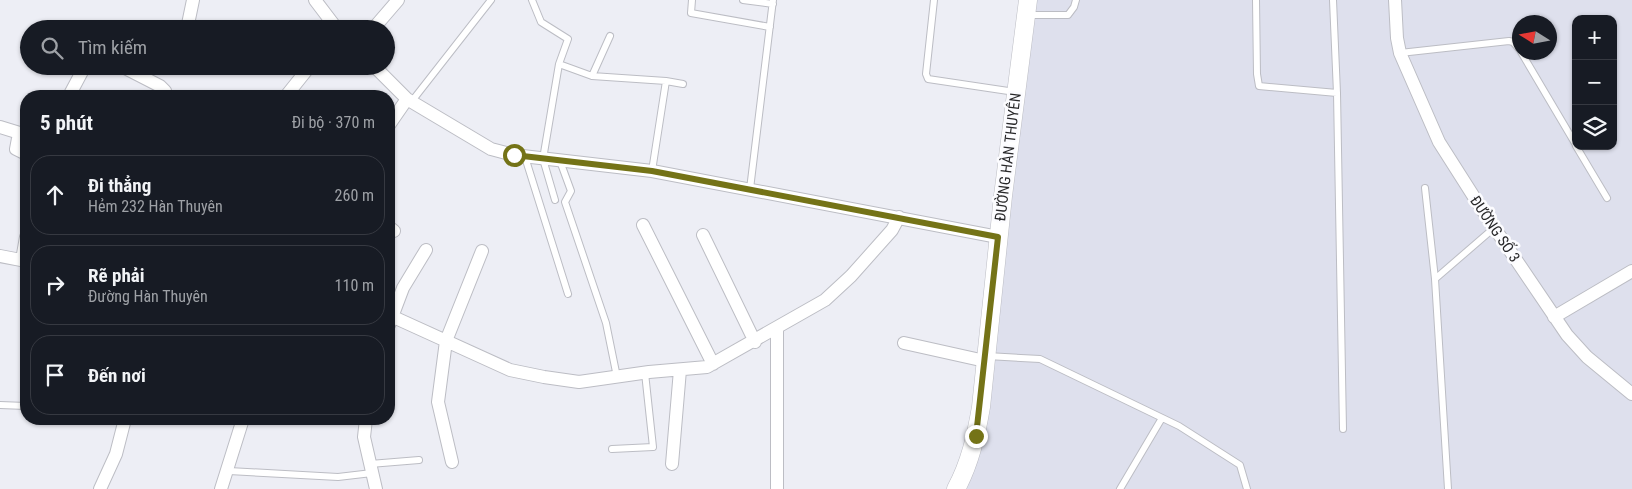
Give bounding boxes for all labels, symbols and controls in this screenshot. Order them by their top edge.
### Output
north arrow [1512,15,1557,60]
map controls [1572,15,1617,150]
button: + [1572,15,1617,60]
search box [20,20,395,75]
icon: search [38,34,66,62]
text: Tìm kiếm [78,36,147,59]
button: − [1572,60,1617,105]
street label: ĐƯỜNG HÀN THUYÊN [991,92,1025,222]
button: layers [1572,105,1617,150]
text: 5 phút [40,111,93,135]
text: Đi bộ · 370 m [292,113,375,132]
route start [503,144,526,167]
text: Đi thẳng [88,174,151,197]
icon: ahead [41,181,69,209]
text: 260 m [335,186,374,205]
street label: ĐƯỜNG SỐ 3 [1466,192,1525,266]
text: Hẻm 232 Hàn Thuyên [88,197,223,216]
text: Rẽ phải [88,264,144,287]
icon: right [41,271,69,299]
text: 110 m [335,276,374,295]
text: Đường Hàn Thuyên [88,287,208,306]
icon: arrive [41,361,69,389]
text: Đến nơi [88,364,146,387]
route end [965,425,988,448]

